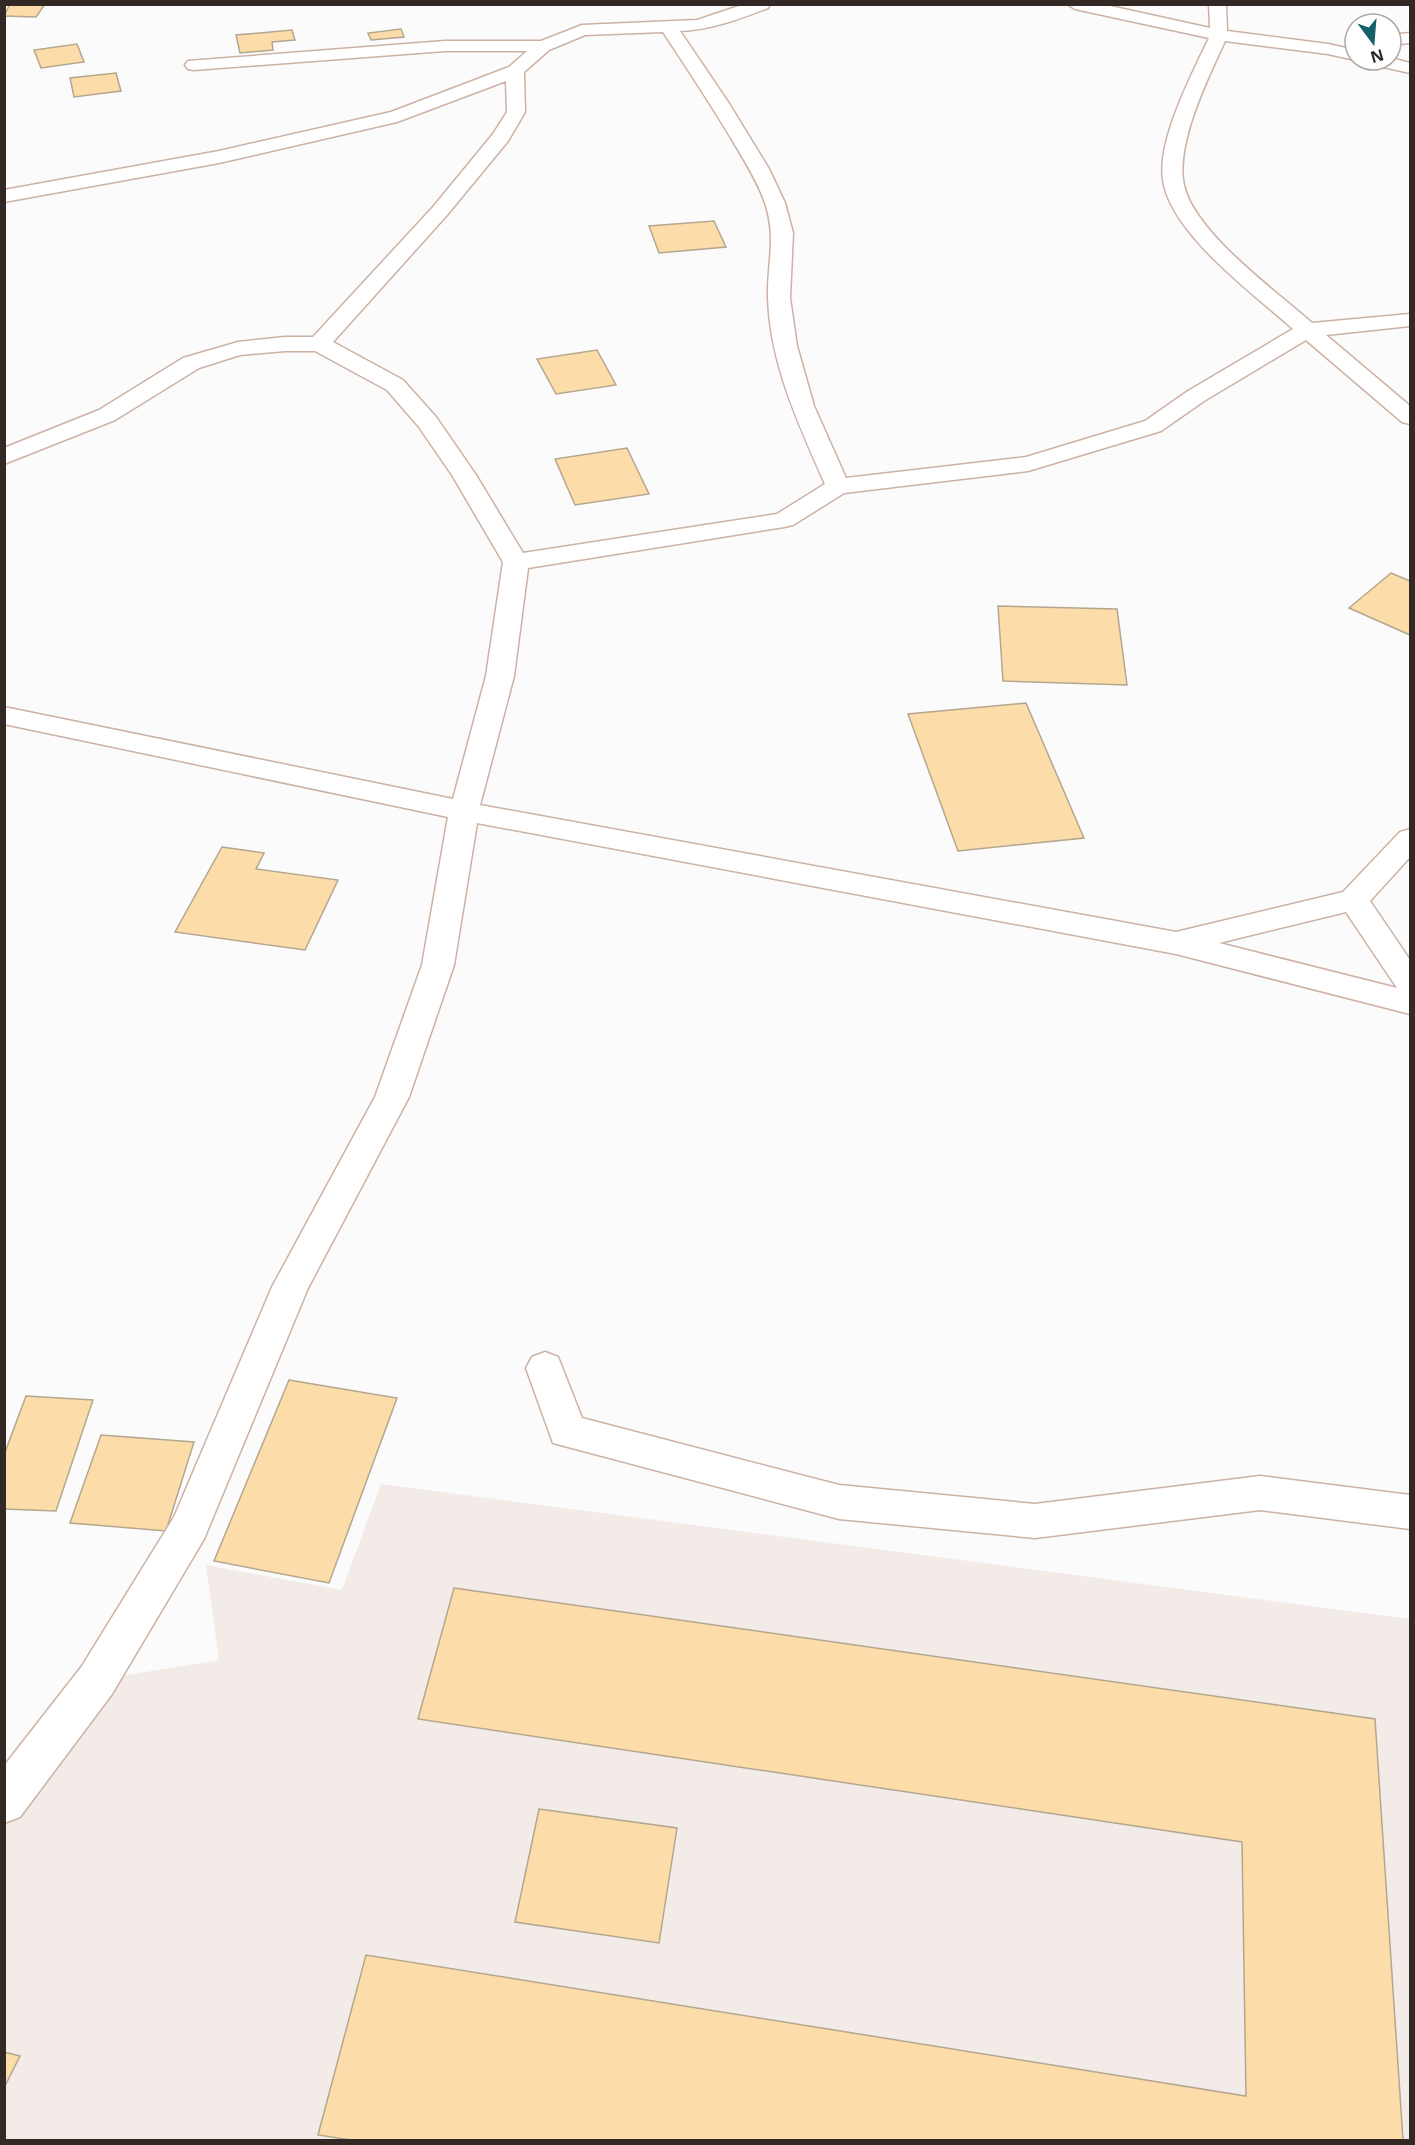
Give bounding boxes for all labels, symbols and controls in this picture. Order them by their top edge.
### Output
north arrow [1343,12,1403,72]
text: N [1368,44,1386,69]

